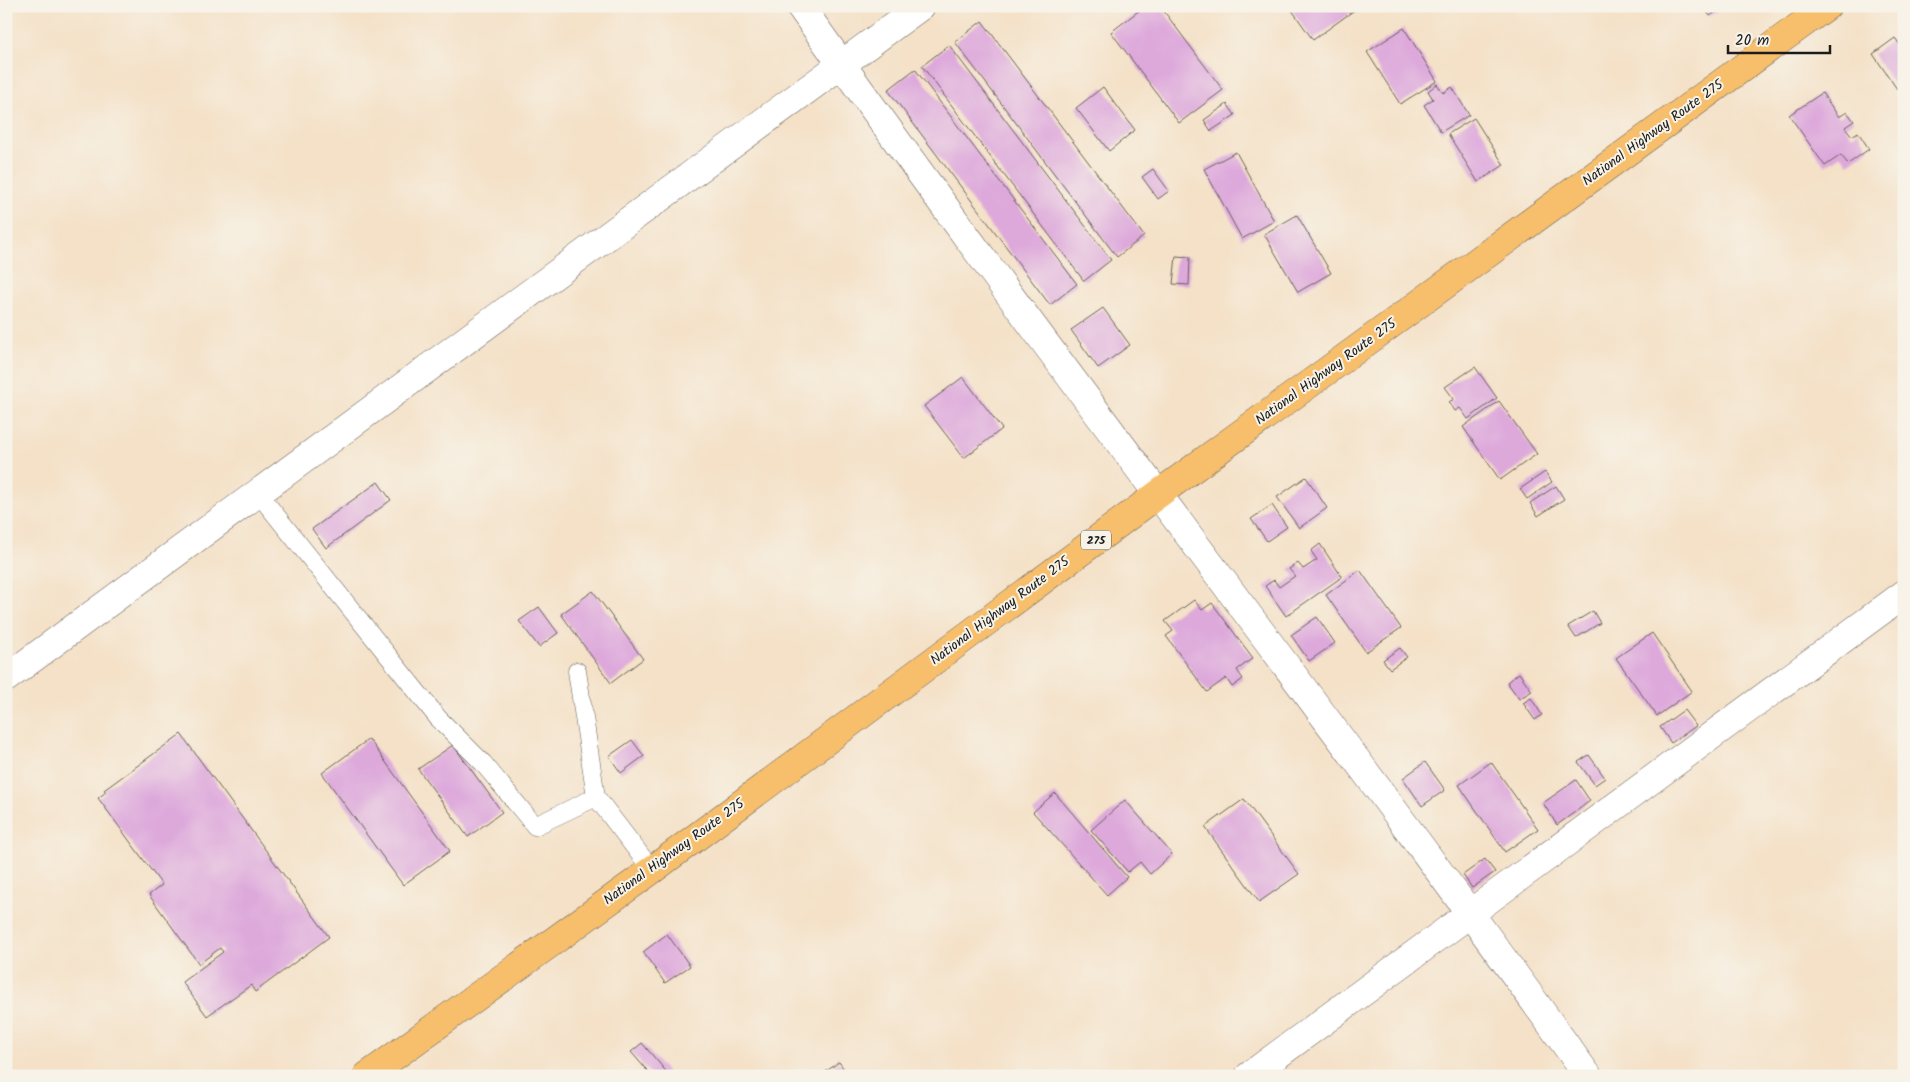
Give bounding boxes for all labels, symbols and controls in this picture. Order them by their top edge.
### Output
scale bar [1728,22,1830,54]
text: 20 m [1735,29,1769,53]
street label: National Highway Route 275 [1578,73,1729,192]
street label: National Highway Route 275 [1251,312,1402,431]
road number: 275 [1081,530,1111,550]
street label: National Highway Route 275 [926,550,1076,671]
street label: National Highway Route 275 [599,792,750,911]

